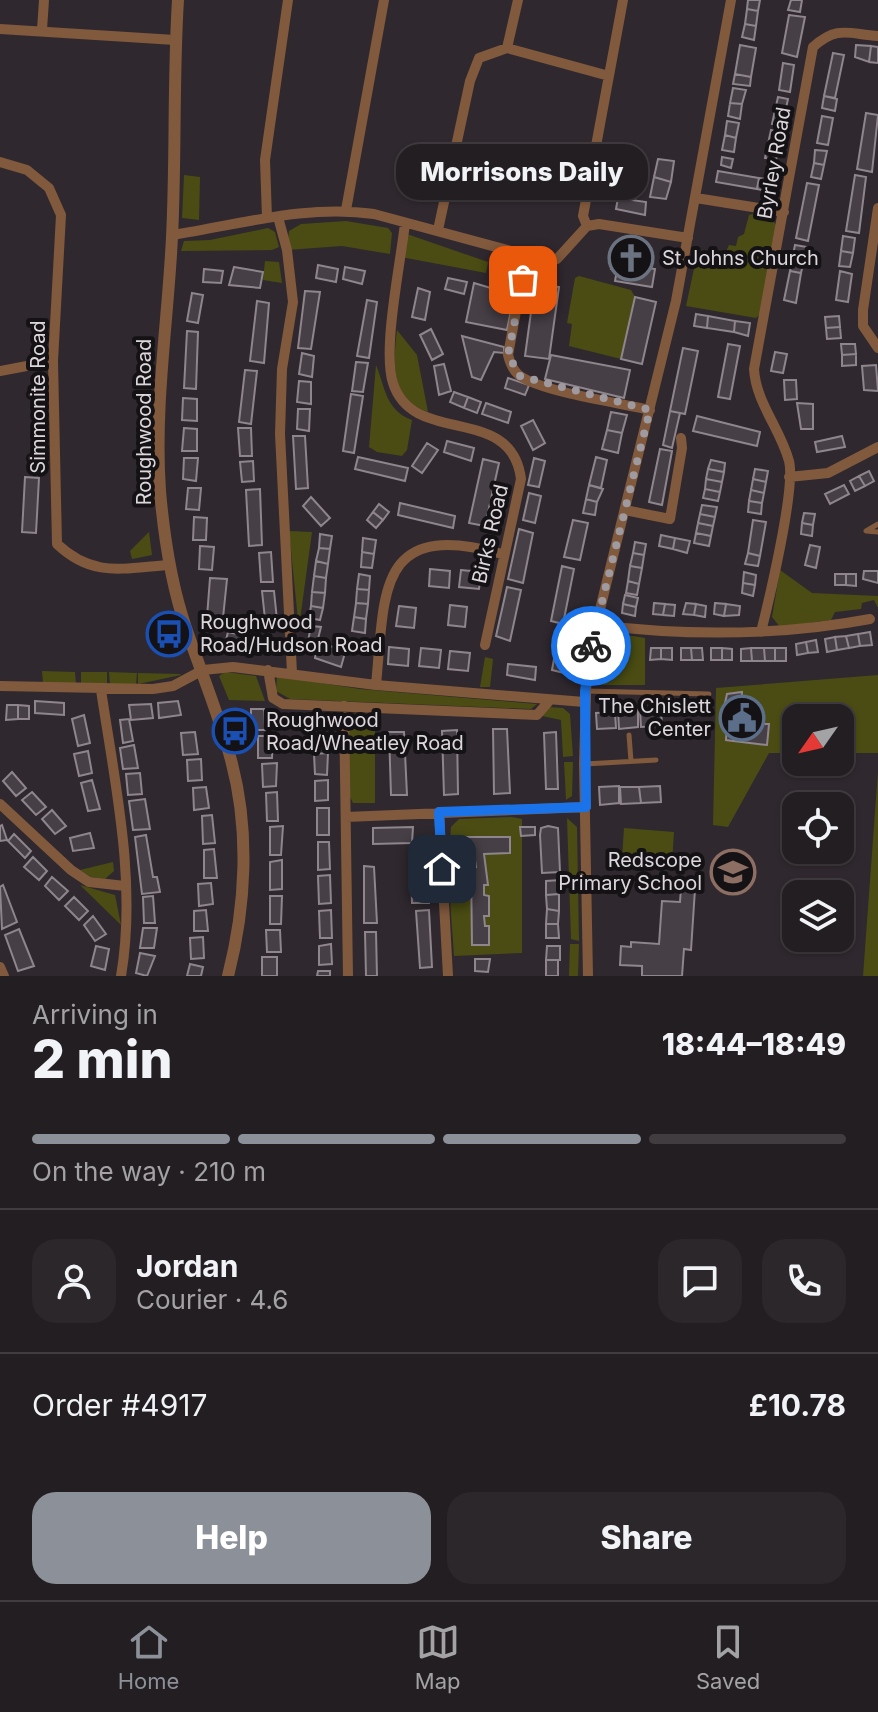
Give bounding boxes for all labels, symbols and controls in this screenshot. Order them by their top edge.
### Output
street label: Byrley Road [752,105,796,221]
callout: Morrisons Daily [397,144,649,200]
text: Morrisons Daily [420,156,624,187]
church icon: St Johns Church [607,234,655,282]
pin [489,246,557,314]
place label: St Johns Church [662,246,819,270]
icon: bag [501,258,545,302]
street label: Simmonite Road [26,320,50,474]
street label: Roughwood Road [132,339,156,505]
street label: Birks Road [467,482,513,586]
courier [551,606,631,686]
bus stop icon: Roughwood Road/Hudson Road [145,610,193,658]
place label: Roughwood Road/Hudson Road [200,610,383,657]
icon: bike [569,624,613,668]
place label: The Chislett Center [598,694,711,741]
public building icon: The Chislett Center [718,694,766,742]
north arrow [782,704,854,776]
map controls [782,704,854,952]
bus stop icon: Roughwood Road/Wheatley Road [211,707,259,755]
place label: Roughwood Road/Wheatley Road [266,708,464,755]
button: locate [782,792,854,864]
pin [408,835,476,903]
icon: home [420,847,464,891]
place label: Redscope Primary School [558,848,702,895]
school or university icon: Redscope Primary School [709,848,757,896]
button: layers [782,880,854,952]
text: Arriving in [32,999,158,1030]
text: 18:44–18:49 [662,1026,846,1062]
text: 2 min [32,1028,173,1091]
text: On the way · 210 m [32,1156,266,1187]
button: person [32,1239,116,1323]
button: chat [658,1239,742,1323]
button: phone [762,1239,846,1323]
text: Jordan [136,1248,238,1284]
text: Courier · 4.6 [136,1284,288,1315]
text: Order #4917 [32,1387,208,1423]
text: £10.78 [749,1387,846,1423]
button: Help [32,1492,431,1584]
button: Share [447,1492,846,1584]
tab: Home [118,1620,179,1694]
tab: Map [415,1620,460,1694]
tab: Saved [696,1620,760,1694]

